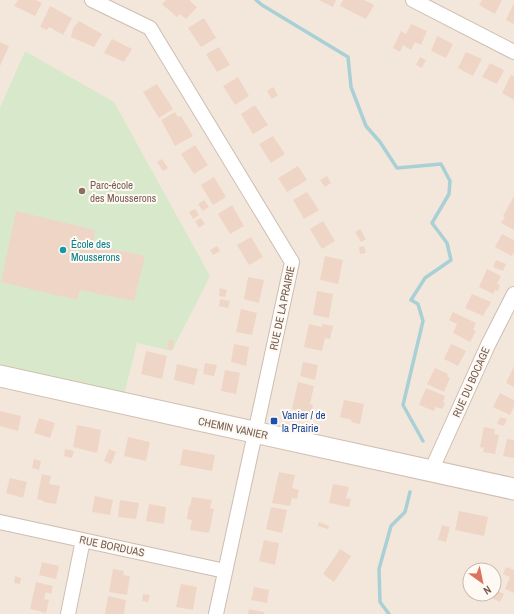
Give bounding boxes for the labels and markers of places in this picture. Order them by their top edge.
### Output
place label: Parc-école des Mousserons [90,178,157,205]
marker: Parc-école des Mousserons [77,186,87,196]
place label: École des Mousserons [71,237,121,264]
marker: École des Mousserons [58,245,68,255]
place label: Vanier / de la Prairie [282,408,325,435]
marker: Vanier / de la Prairie [269,416,279,426]

